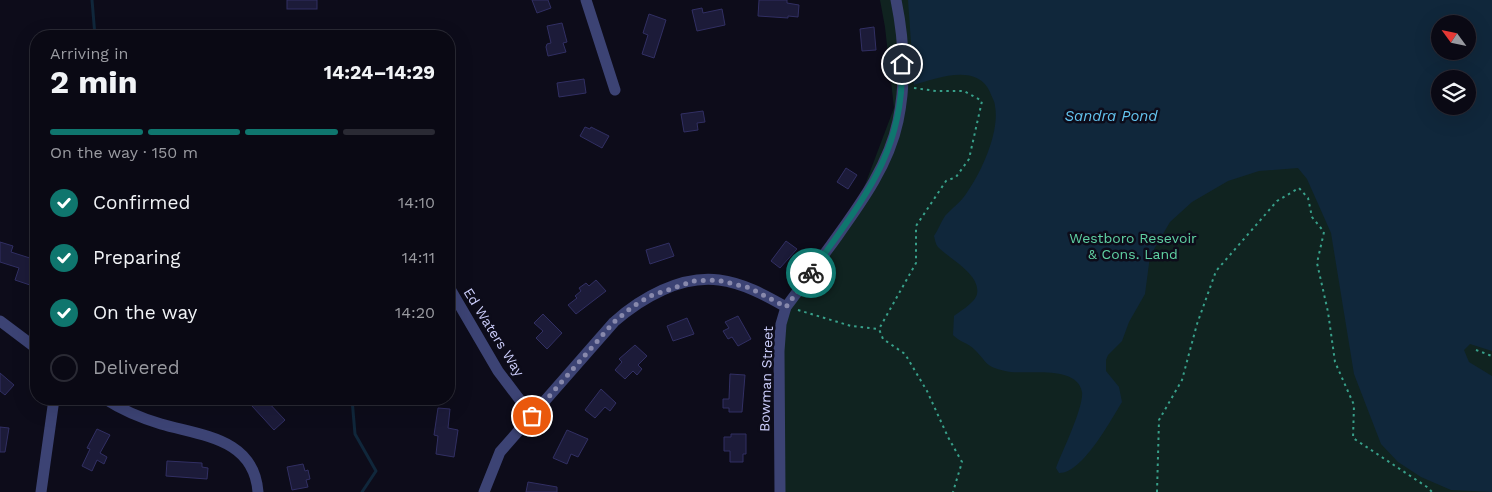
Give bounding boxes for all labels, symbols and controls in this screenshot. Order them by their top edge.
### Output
north arrow [1431,15,1476,60]
map controls [1431,15,1476,115]
pin [881,43,923,85]
text: Arriving in [50,44,128,63]
icon: home [888,50,916,78]
text: 14:24–14:29 [324,61,435,84]
text: 2 min [50,63,138,101]
button: layers [1431,70,1476,115]
water label: Sandra Pond [1065,107,1158,125]
text: On the way · 150 m [50,143,198,162]
icon: check [50,189,78,217]
text: Confirmed [93,191,190,214]
text: 14:10 [398,193,435,212]
park label: Westboro Resevoir & Cons. Land [1069,230,1197,262]
icon: check [50,244,78,272]
text: Preparing [93,246,180,269]
text: 14:11 [402,248,435,267]
courier [786,248,836,298]
icon: bike [797,259,825,287]
street label: Ed Waters Way [460,285,528,380]
icon: check [50,299,78,327]
text: On the way [93,301,197,324]
text: 14:20 [395,303,435,322]
street label: Bowman Street [756,326,776,432]
text: Delivered [93,356,180,379]
pin [511,395,553,437]
icon: bag [518,402,546,430]

